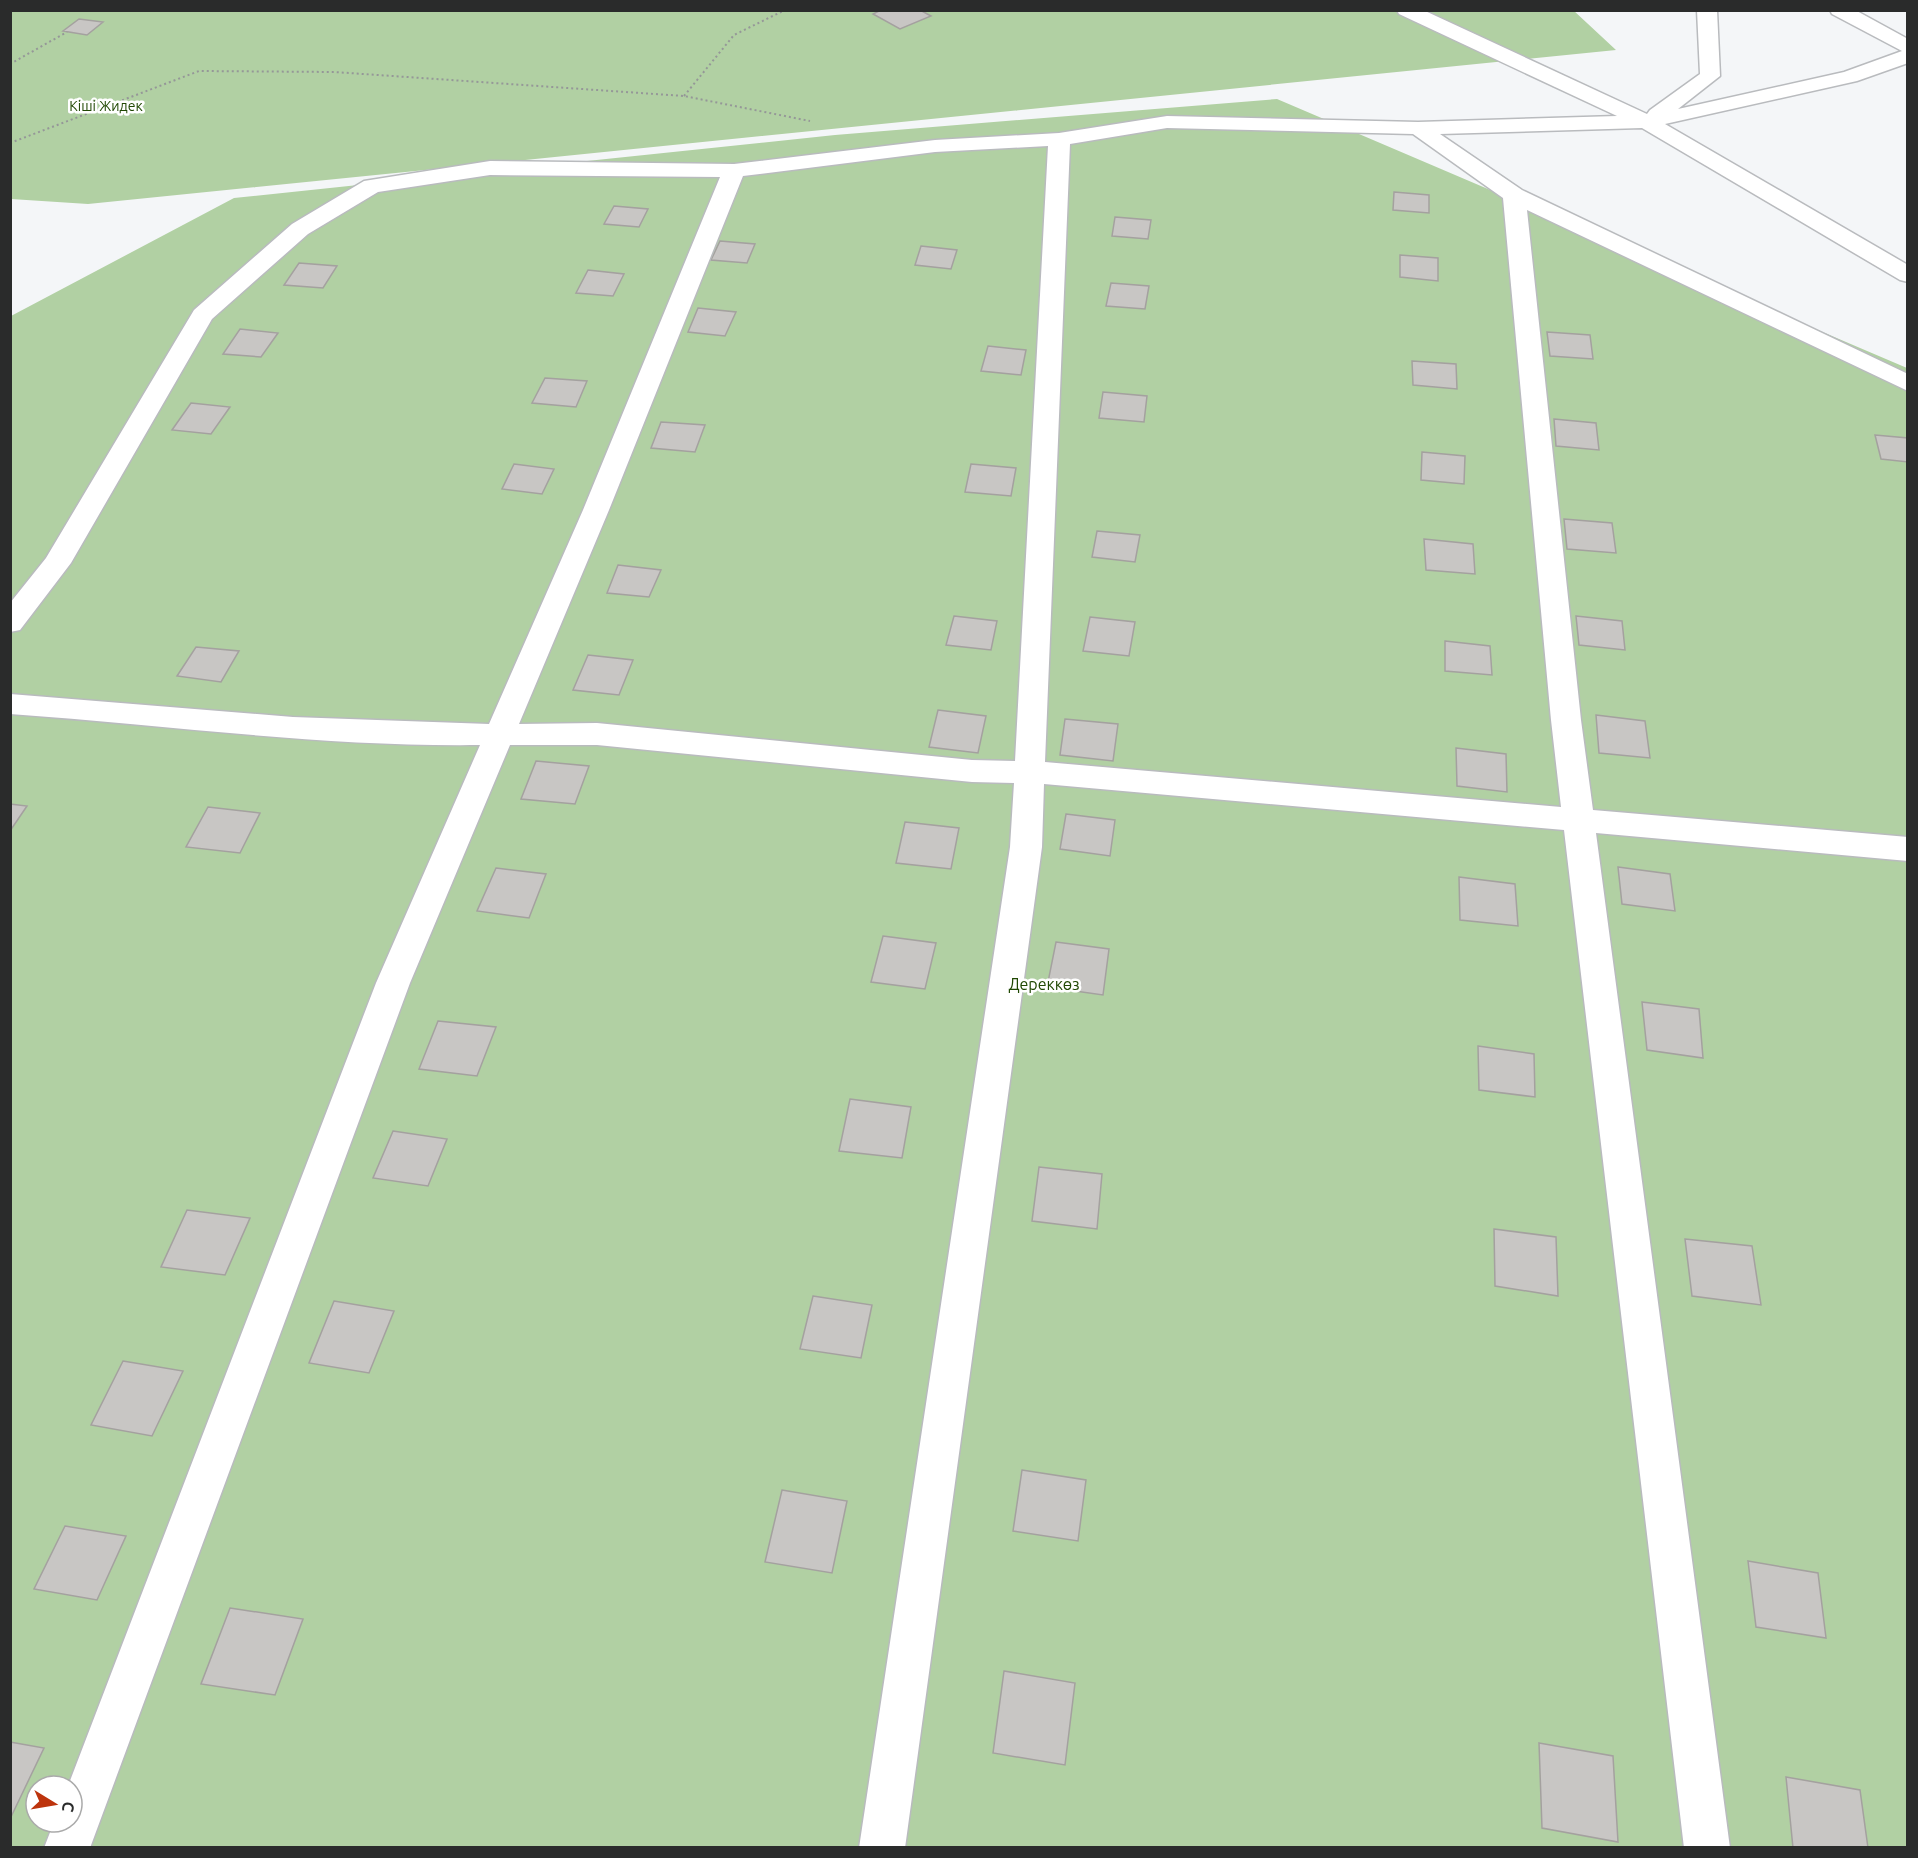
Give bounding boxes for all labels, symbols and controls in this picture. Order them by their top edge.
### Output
park label: Кіші Жидек [69,98,143,114]
park label: Дереккөз [1008,975,1080,993]
north arrow [24,1774,84,1834]
text: С [59,1800,79,1814]

